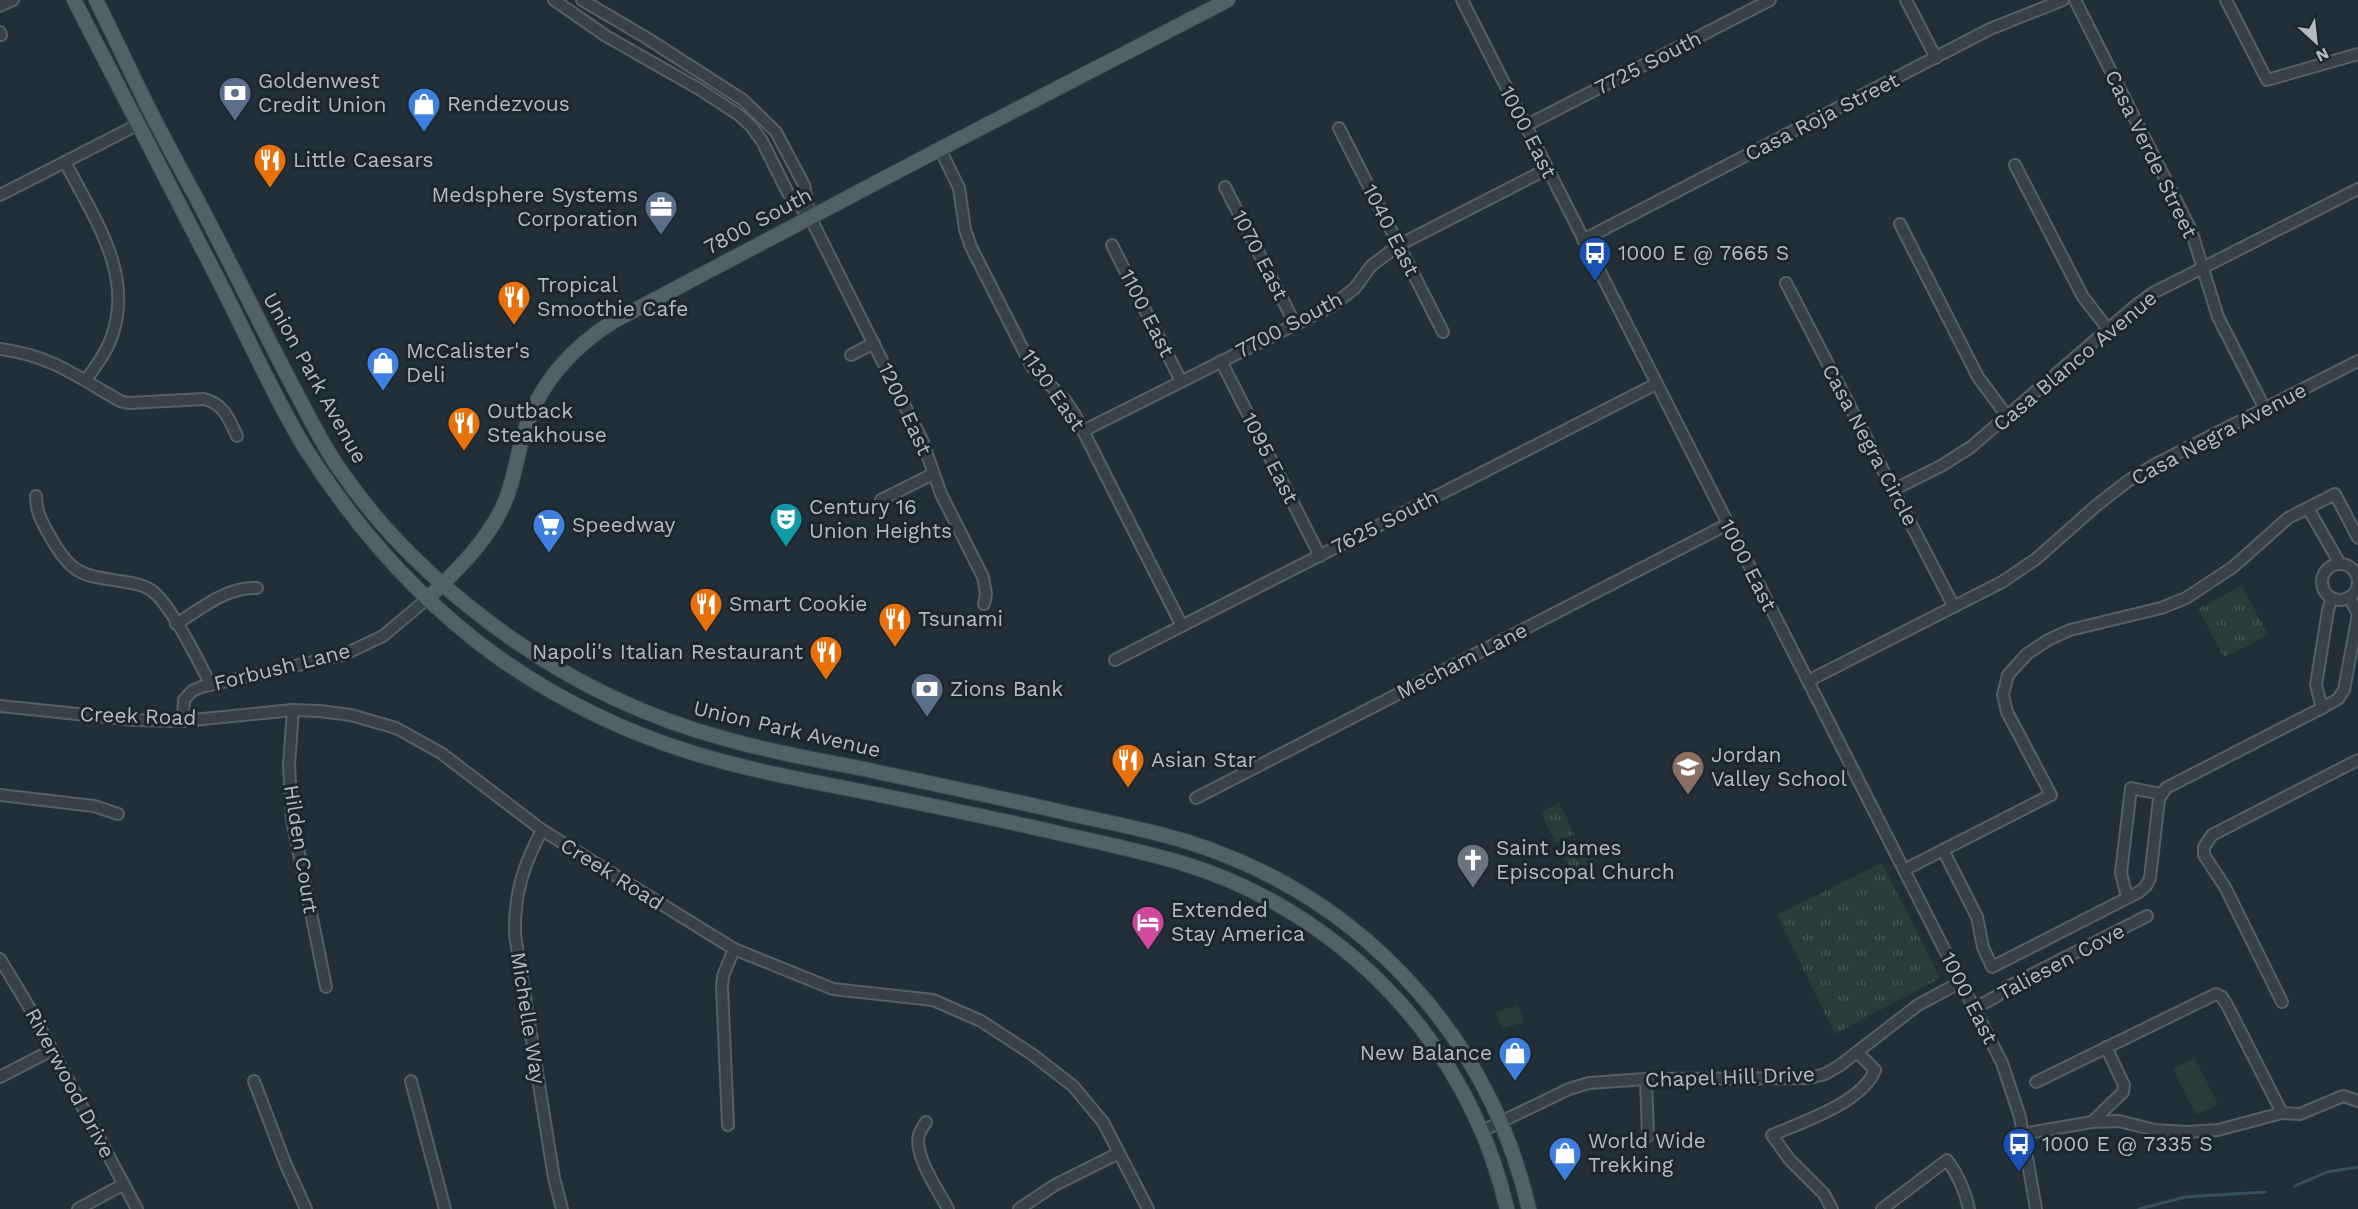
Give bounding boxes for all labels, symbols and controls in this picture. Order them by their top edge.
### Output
north arrow [2286,12,2346,72]
street label: 7725 South [1590,25,1705,100]
text: N [2313,44,2332,66]
street label: Casa Verde Street [2100,66,2203,242]
street label: Casa Roja Street [1741,67,1903,166]
place label: Goldenwest Credit Union [258,68,386,117]
bank icon: Goldenwest Credit Union [217,75,253,122]
street label: 1000 East [1495,82,1562,182]
shop icon: Rendezvous [406,86,442,133]
place label: Rendezvous [447,91,570,116]
restaurant icon: Little Caesars [252,142,288,189]
place label: Little Caesars [293,147,434,172]
street label: 1040 East [1358,180,1425,280]
place label: Medsphere Systems Corporation [432,182,638,231]
street label: 7800 South [700,182,816,259]
office icon: Medsphere Systems Corporation [643,189,679,236]
street label: 1070 East [1227,206,1294,304]
bus stop icon: 1000 E @ 7665 S [1577,235,1613,282]
place label: 1000 E @ 7665 S [1618,240,1789,265]
street label: 1100 East [1115,265,1180,361]
place label: Tropical Smoothie Cafe [537,272,688,321]
restaurant icon: Tropical Smoothie Cafe [496,279,532,326]
street label: Casa Blanco Avenue [1988,285,2162,436]
street label: 7700 South [1231,286,1346,363]
street label: Union Park Avenue [258,288,373,468]
place label: McCalister's Deli [406,338,530,387]
street label: 1130 East [1016,344,1091,436]
shop icon: McCalister's Deli [365,345,401,392]
street label: 1200 East [873,359,938,459]
street label: Casa Negra Circle [1817,360,1924,530]
street label: Casa Negra Avenue [2127,377,2311,490]
place label: Outback Steakhouse [487,398,607,447]
restaurant icon: Outback Steakhouse [446,405,482,452]
street label: 1095 East [1237,408,1304,508]
street label: 7625 South [1327,484,1442,559]
place label: Century 16 Union Heights [809,494,952,543]
theatre icon: Century 16 Union Heights [768,501,804,548]
supermarket icon: Speedway [531,507,567,554]
place label: Speedway [572,512,676,537]
street label: 1000 East [1715,515,1782,615]
restaurant icon: Smart Cookie [688,586,724,633]
place label: Smart Cookie [729,591,867,616]
restaurant icon: Tsunami [877,601,913,648]
place label: Tsunami [918,606,1003,631]
street label: Mecham Lane [1392,617,1531,704]
restaurant icon: Napoli's Italian Restaurant [808,634,844,681]
street label: Forbush Lane [211,637,353,696]
place label: Napoli's Italian Restaurant [532,639,803,664]
bank icon: Zions Bank [909,671,945,718]
place label: Zions Bank [950,676,1063,701]
street label: Union Park Avenue [691,695,883,762]
street label: Creek Road [79,701,197,730]
restaurant icon: Asian Star [1110,742,1146,789]
place label: Jordan Valley School [1711,742,1848,791]
place label: Asian Star [1151,747,1257,772]
school or university icon: Jordan Valley School [1670,749,1706,796]
street label: Hilden Court [279,783,324,915]
street label: Creek Road [556,832,668,915]
place label: Saint James Episcopal Church [1496,835,1675,884]
church icon: Saint James Episcopal Church [1455,842,1491,889]
place label: Extended Stay America [1171,897,1305,946]
hotel icon: Extended Stay America [1130,904,1166,951]
street label: Taliesen Cove [1993,918,2128,1005]
street label: 1000 East [1936,948,2003,1048]
street label: Michelle Way [506,950,551,1086]
street label: Riverwood Drive [20,1004,120,1162]
shop icon: New Balance [1497,1035,1533,1082]
place label: New Balance [1360,1040,1492,1065]
street label: Chapel Hill Drive [1645,1061,1815,1092]
bus stop icon: 1000 E @ 7335 S [2001,1126,2037,1173]
place label: World Wide Trekking [1588,1128,1706,1177]
place label: 1000 E @ 7335 S [2042,1131,2213,1156]
shop icon: World Wide Trekking [1547,1135,1583,1182]

